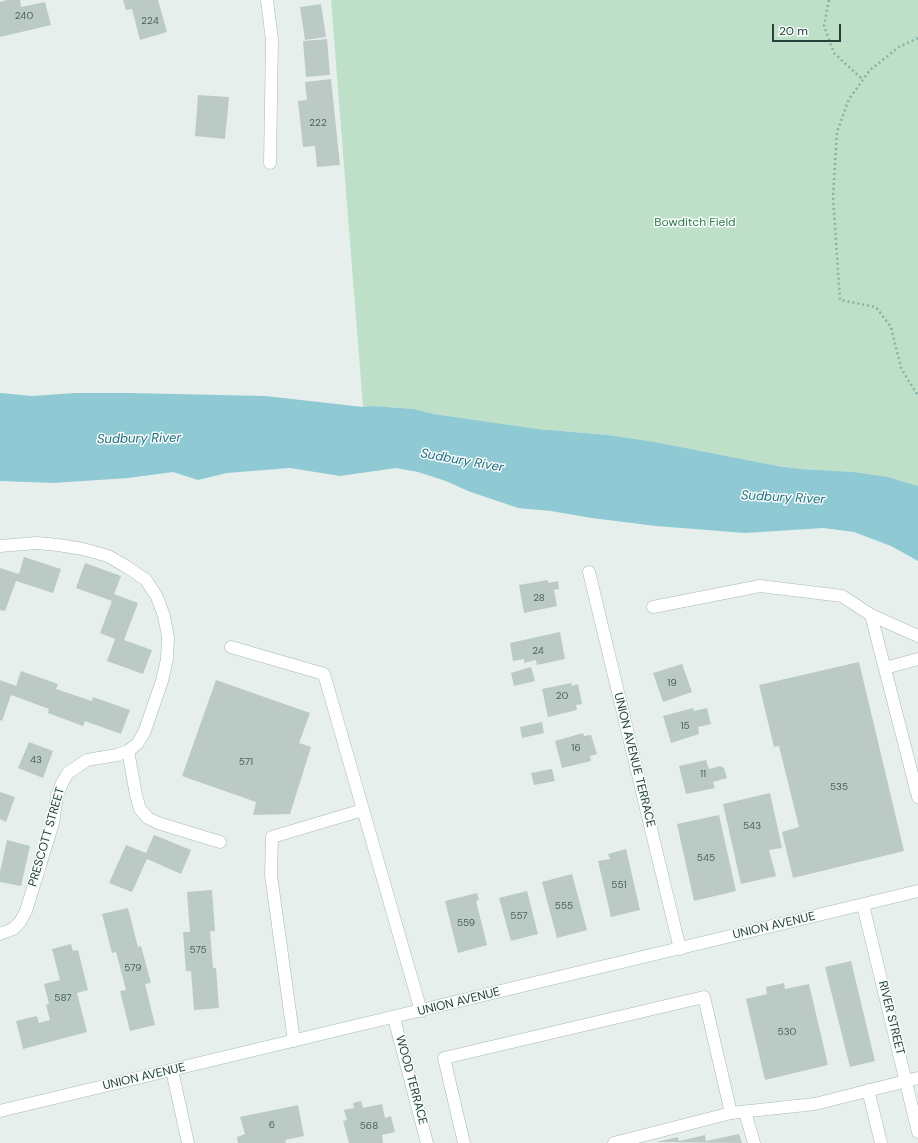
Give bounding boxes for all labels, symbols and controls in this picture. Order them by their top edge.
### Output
house number: 240 [15,10,33,22]
house number: 224 [141,15,159,27]
scale bar [774,16,843,42]
text: 20 m [779,23,808,39]
house number: 222 [309,117,327,129]
park label: Bowditch Field [654,216,736,230]
water label: Sudbury River [97,430,181,448]
water label: Sudbury River [419,446,505,476]
water label: Sudbury River [740,488,826,508]
house number: 28 [533,592,545,604]
house number: 24 [532,645,544,657]
house number: 19 [667,677,677,689]
house number: 20 [556,690,568,702]
street label: UNION AVENUE TERRACE [610,691,658,829]
house number: 15 [680,720,690,732]
house number: 16 [571,742,581,754]
house number: 43 [30,754,42,766]
house number: 571 [239,756,253,768]
house number: 11 [700,768,706,780]
house number: 535 [830,781,848,793]
street label: PRESCOTT STREET [26,786,68,888]
house number: 543 [743,820,761,832]
house number: 545 [697,852,715,864]
house number: 551 [611,879,627,891]
house number: 555 [555,900,573,912]
house number: 557 [510,910,528,922]
street label: UNION AVENUE [731,910,817,942]
house number: 559 [457,917,475,929]
house number: 575 [189,944,207,956]
house number: 579 [124,962,142,974]
street label: RIVER STREET [875,979,907,1057]
street label: UNION AVENUE [416,985,502,1019]
house number: 587 [54,992,72,1004]
house number: 530 [778,1026,796,1038]
street label: WOOD TERRACE [392,1034,430,1126]
street label: UNION AVENUE [101,1061,187,1093]
house number: 6 [269,1119,275,1131]
house number: 568 [360,1120,378,1132]

